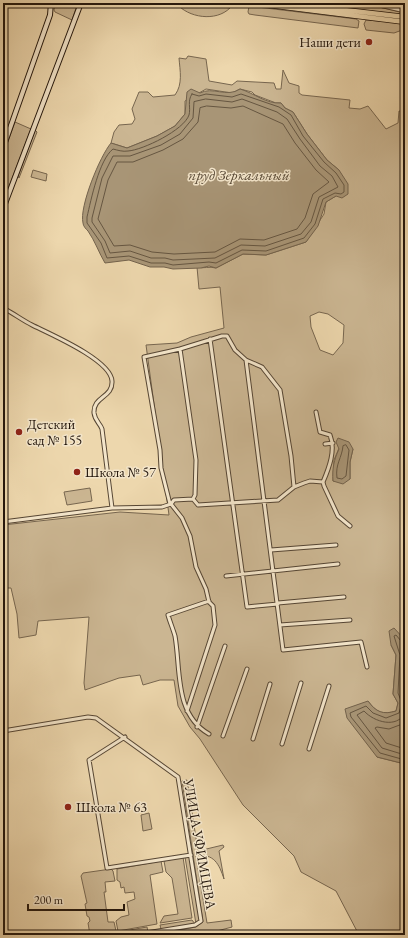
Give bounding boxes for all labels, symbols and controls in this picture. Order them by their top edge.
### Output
place label: Наши дети [299,33,362,51]
marker: Наши дети [364,37,374,47]
water label: пруд Зеркальный [188,165,290,184]
place label: Детский сад № 155 [27,415,82,449]
marker: Детский сад № 155 [14,427,24,437]
place label: Школа № 57 [85,463,156,481]
marker: Школа № 57 [72,467,82,477]
street label: УЛИЦА УФИМЦЕВА [179,776,220,911]
place label: Школа № 63 [76,798,147,816]
marker: Школа № 63 [63,802,73,812]
scale bar [28,886,124,912]
text: 200 m [34,892,64,908]

